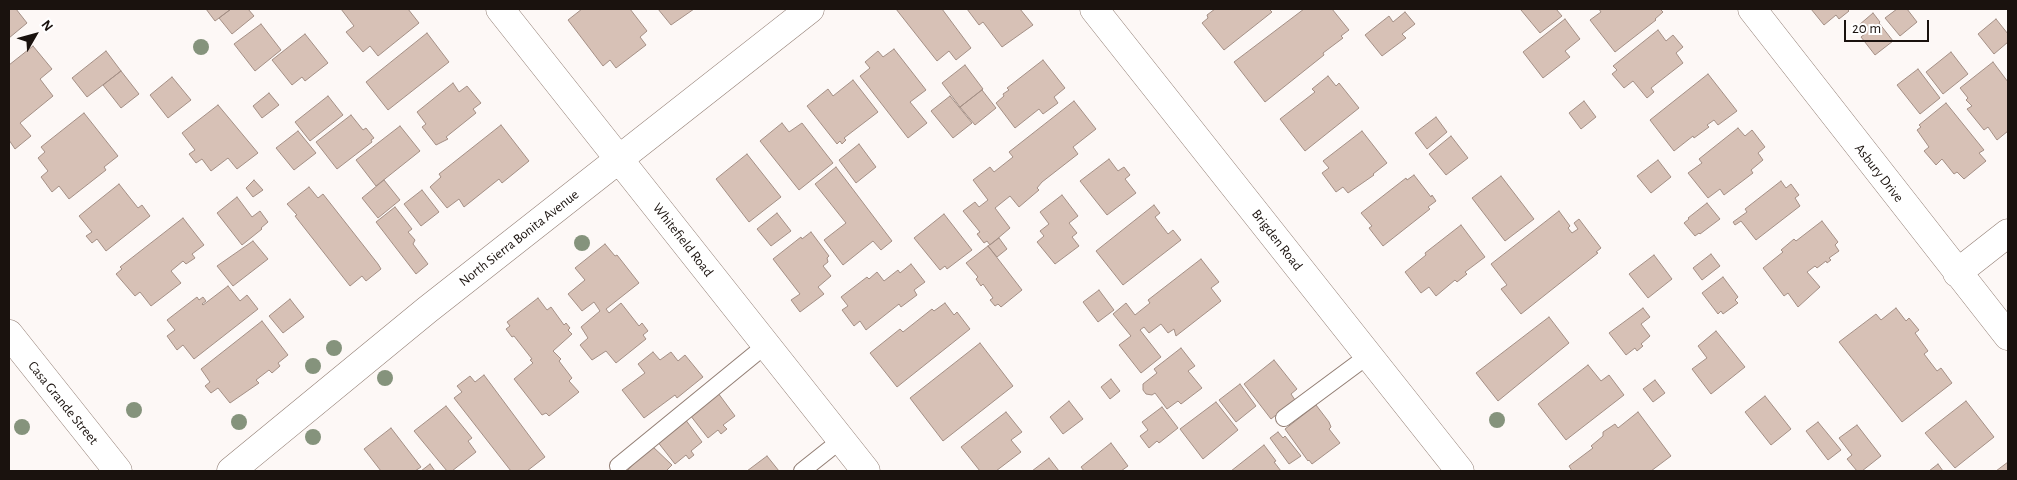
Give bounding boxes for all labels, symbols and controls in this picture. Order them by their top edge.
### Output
north arrow [10,10,60,60]
scale bar [1847,10,1932,42]
text: N [38,18,55,34]
text: 20 m [1852,21,1881,36]
street label: Asbury Drive [1851,140,1907,206]
street label: North Sierra Bonita Avenue [456,186,582,290]
street label: Whitefield Road [649,200,717,280]
street label: Brigden Road [1248,206,1306,274]
street label: Casa Grande Street [24,358,102,448]

